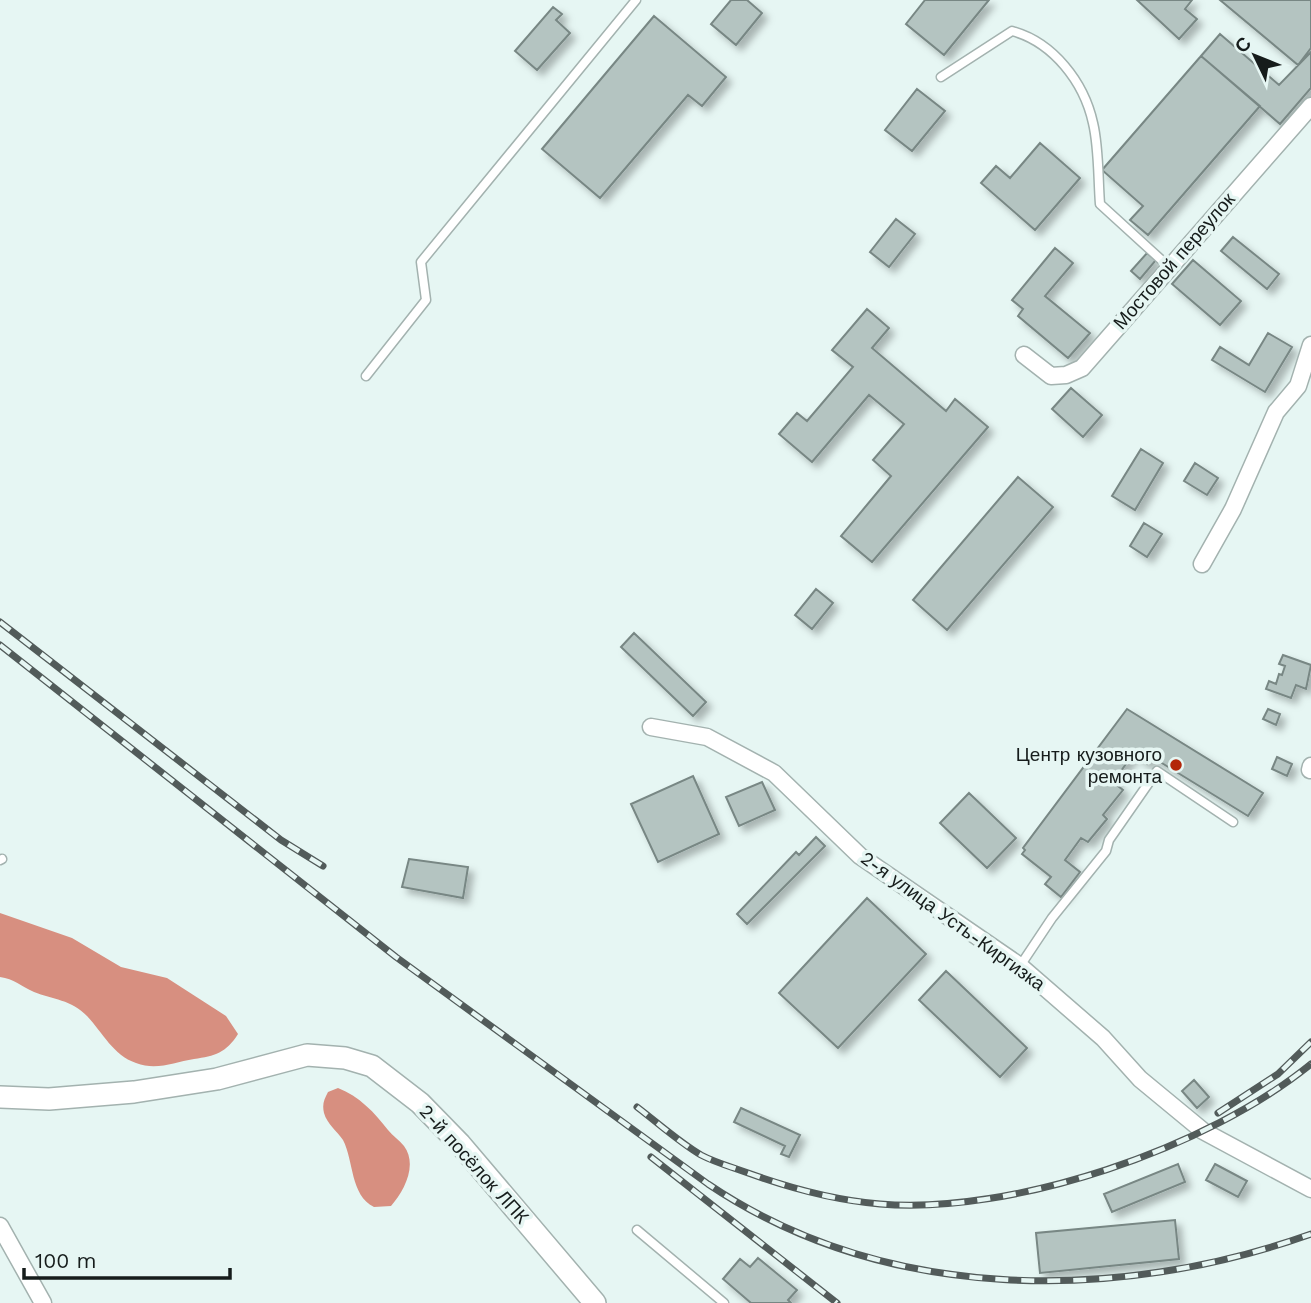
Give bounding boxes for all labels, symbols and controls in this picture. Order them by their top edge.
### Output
north arrow [1220,21,1290,91]
text: С [1230,32,1256,58]
street label: Мостовой переулок [1108,187,1240,334]
place label: Центр кузовного ремонта [1016,743,1162,788]
marker: Центр кузовного ремонта [1168,757,1184,773]
street label: 2-я улица Усть-Киргизка [856,846,1050,996]
street label: 2-й посёлок ЛПК [415,1100,533,1228]
scale bar [24,1236,231,1280]
text: 100 m [35,1248,97,1273]

